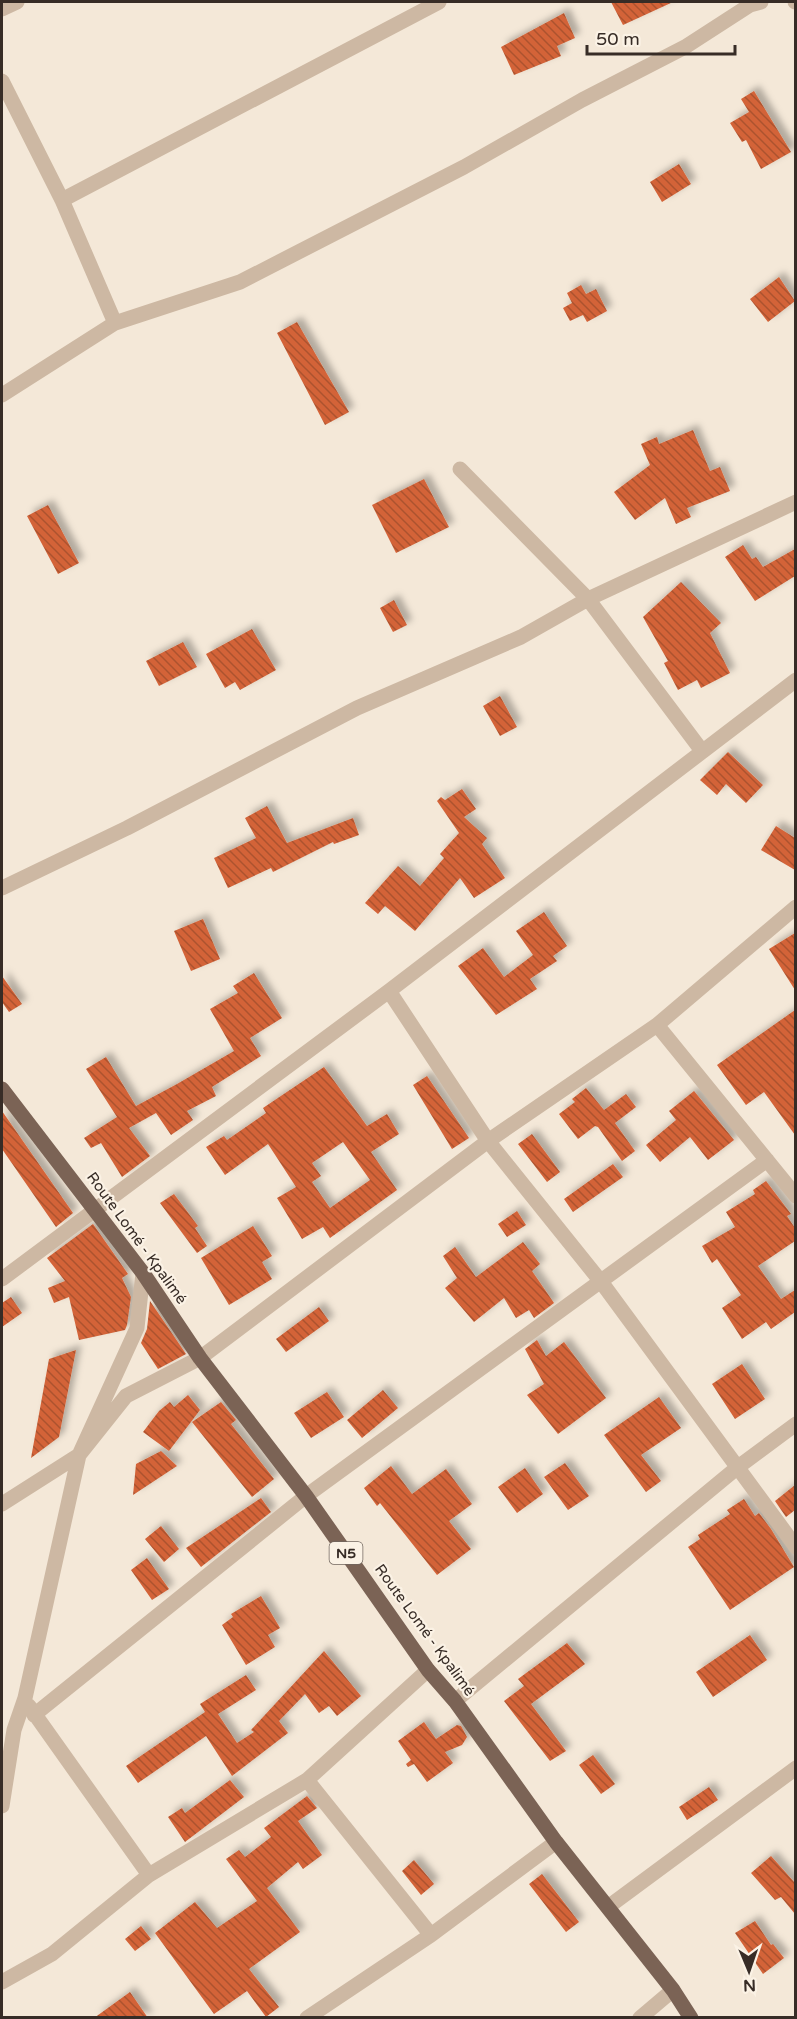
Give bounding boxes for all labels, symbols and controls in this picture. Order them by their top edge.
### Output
scale bar [587,18,736,56]
text: 50 m [596,28,640,50]
street label: Route Lomé - Kpalimé [83,1169,191,1307]
road number: N5 [330,1542,362,1564]
street label: Route Lomé - Kpalimé [371,1561,479,1699]
north arrow [719,1941,779,2001]
text: N [743,1975,756,1995]

